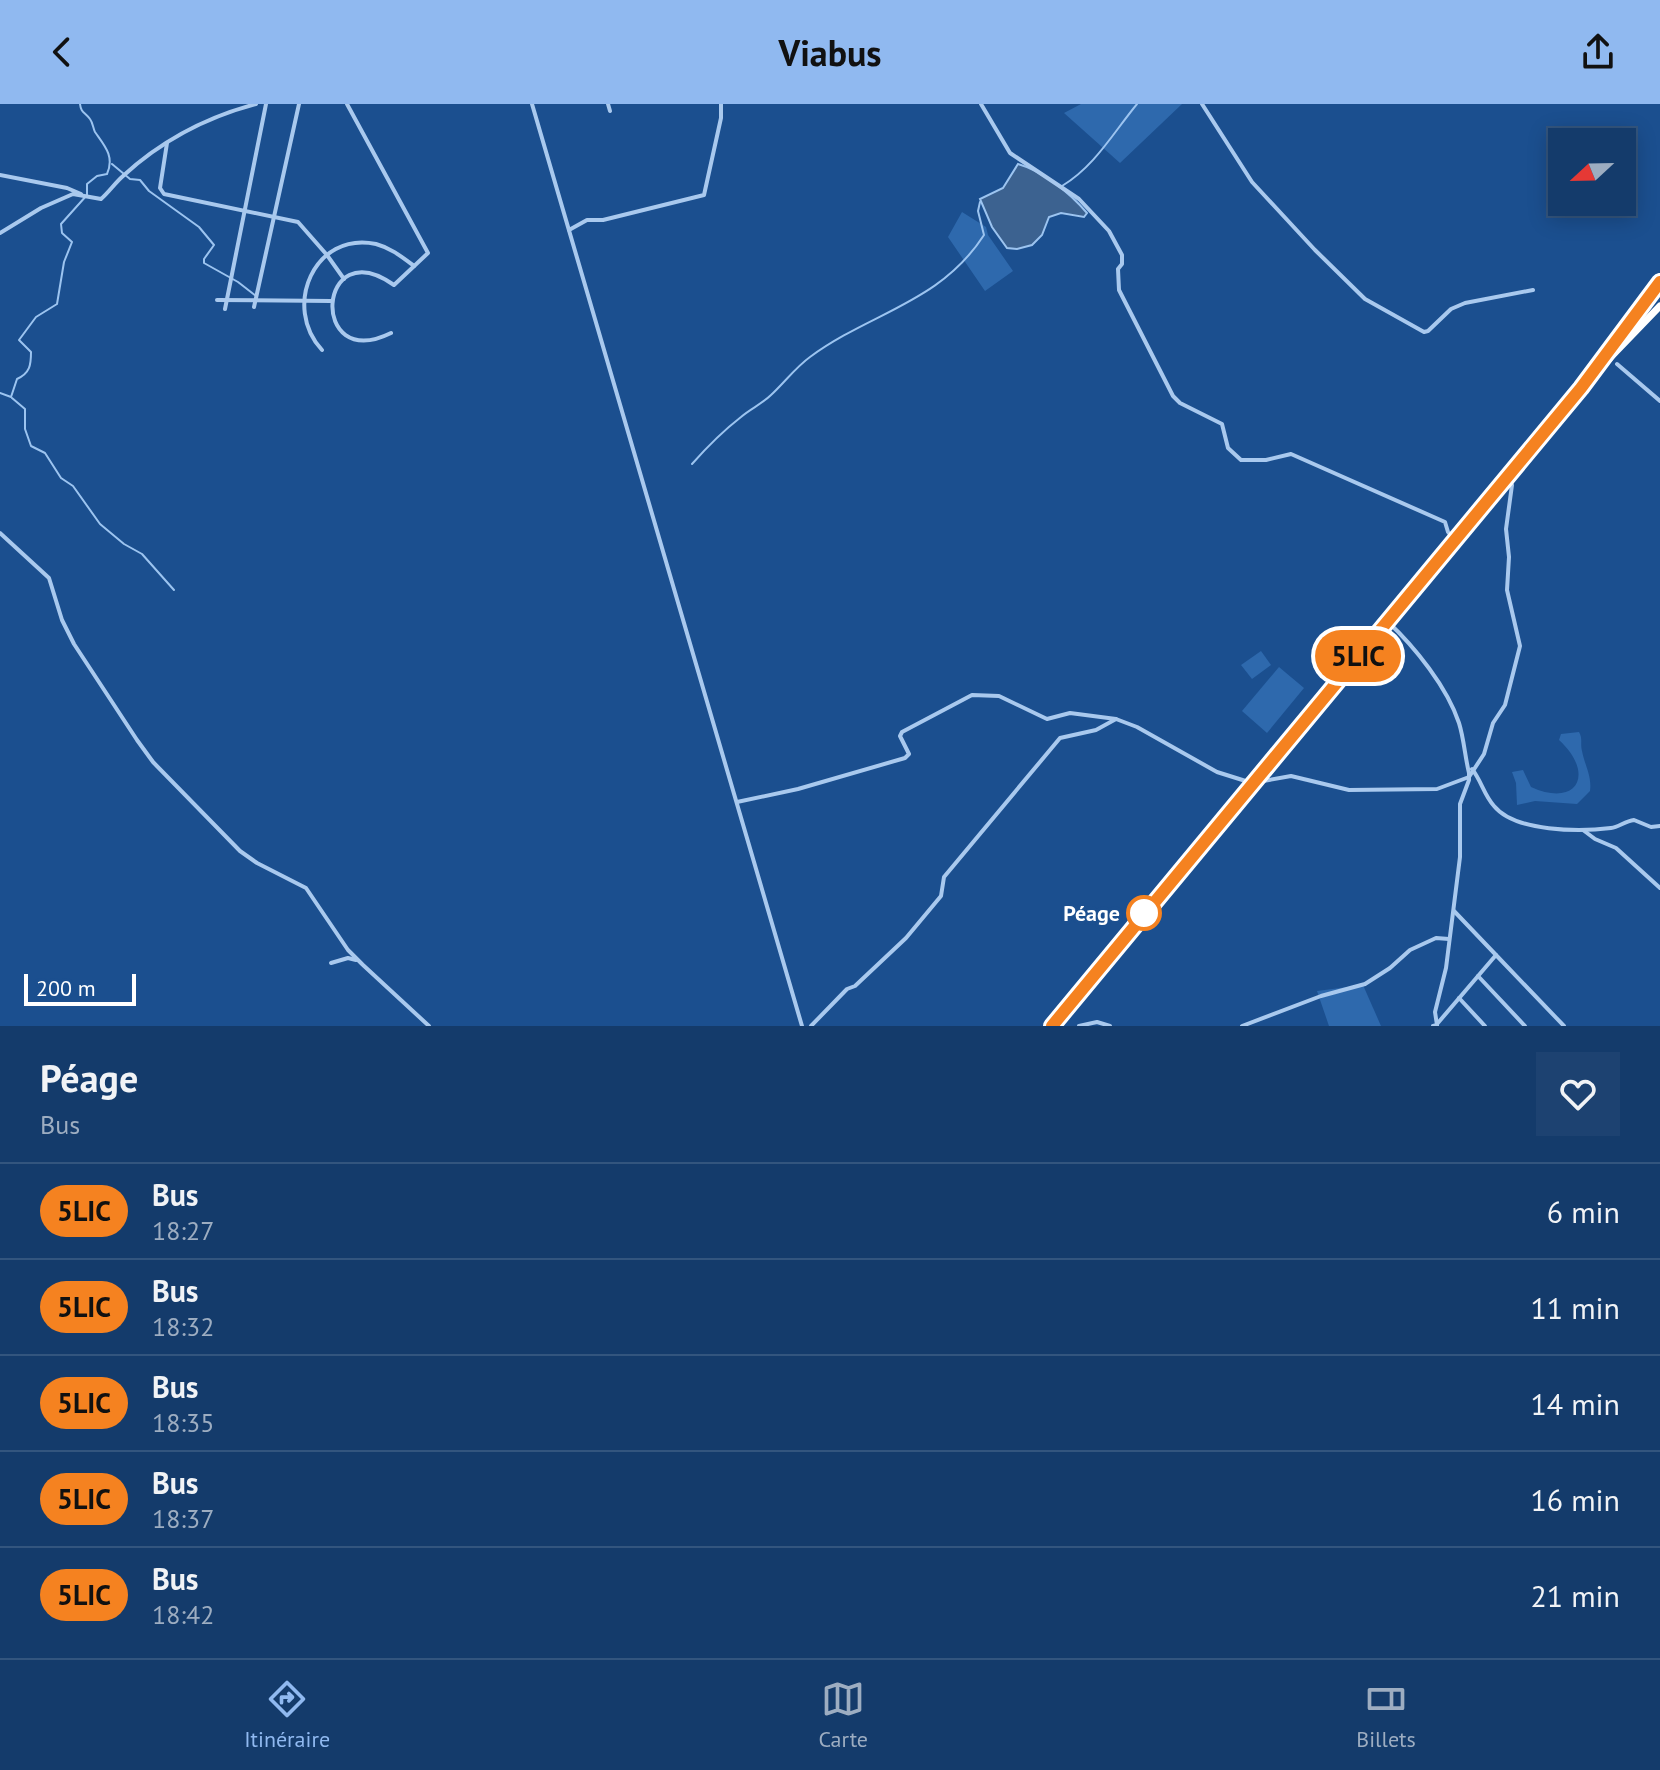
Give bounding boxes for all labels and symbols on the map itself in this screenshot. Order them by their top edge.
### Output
north arrow [1548,128,1636,216]
line badge: 5LIC [1302,630,1414,682]
marker: Péage [1127,896,1161,930]
place label: Péage [1063,899,1120,927]
scale bar [24,970,136,1006]

